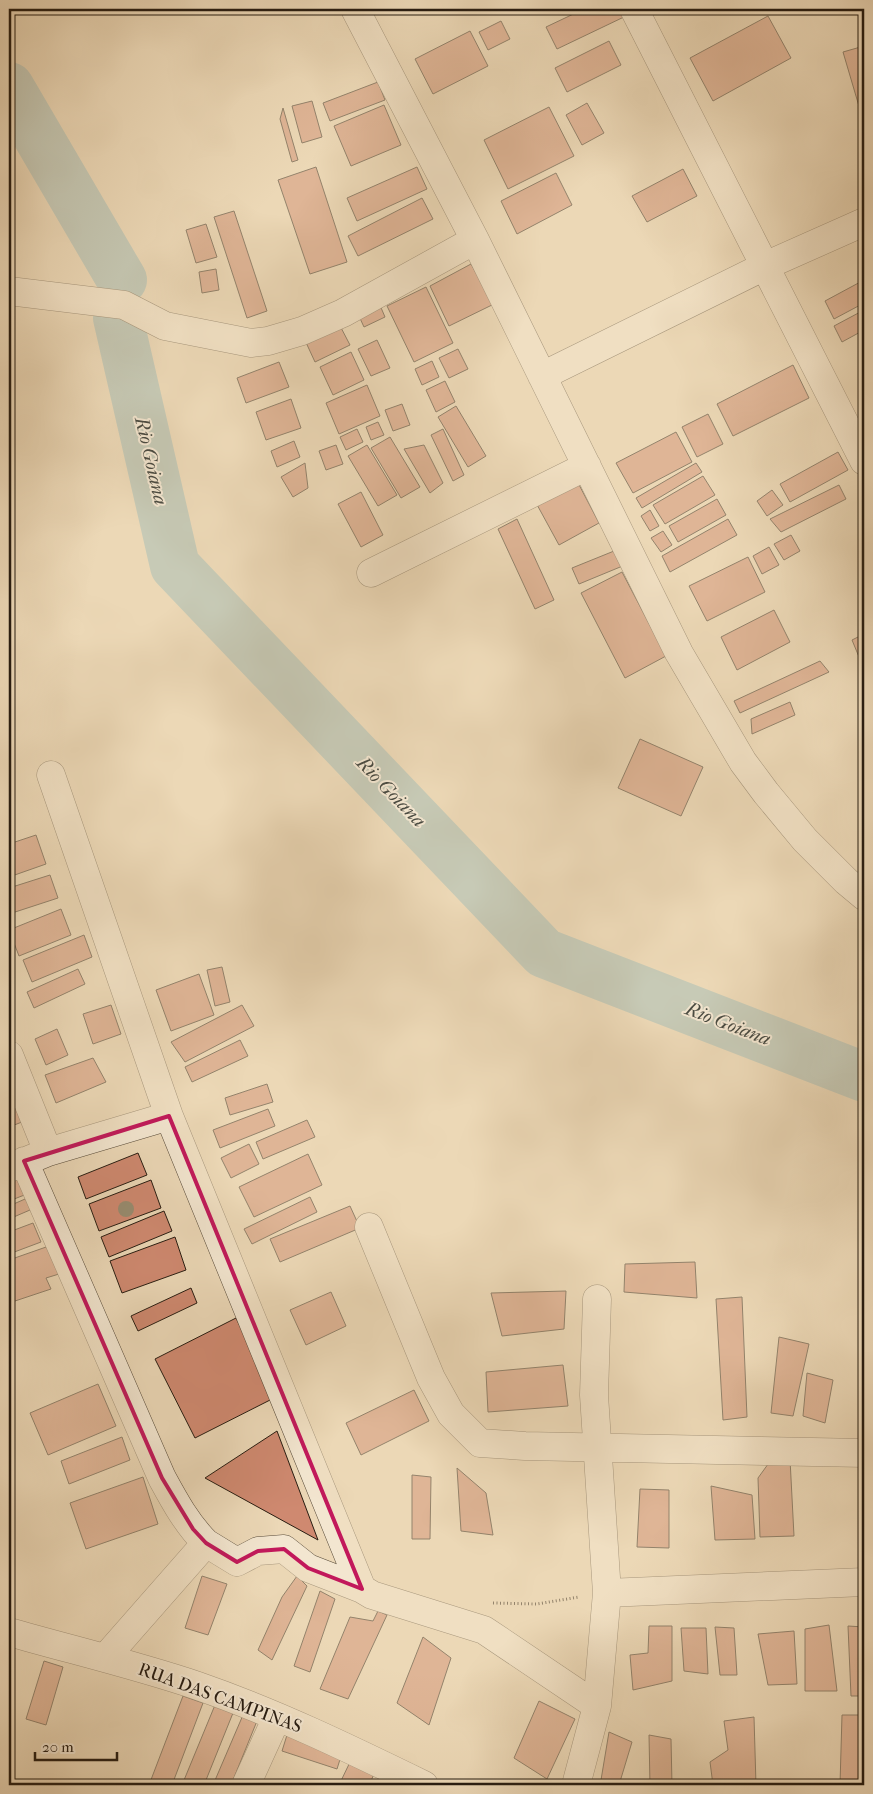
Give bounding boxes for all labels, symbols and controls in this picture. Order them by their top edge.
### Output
water label: Rio Goiana [130,413,172,507]
water label: Rio Goiana [351,751,430,832]
water label: Rio Goiana [680,997,774,1050]
street label: RUA DAS CAMPINAS [135,1659,305,1737]
scale bar [35,1729,118,1761]
text: 20 m [42,1738,74,1756]

